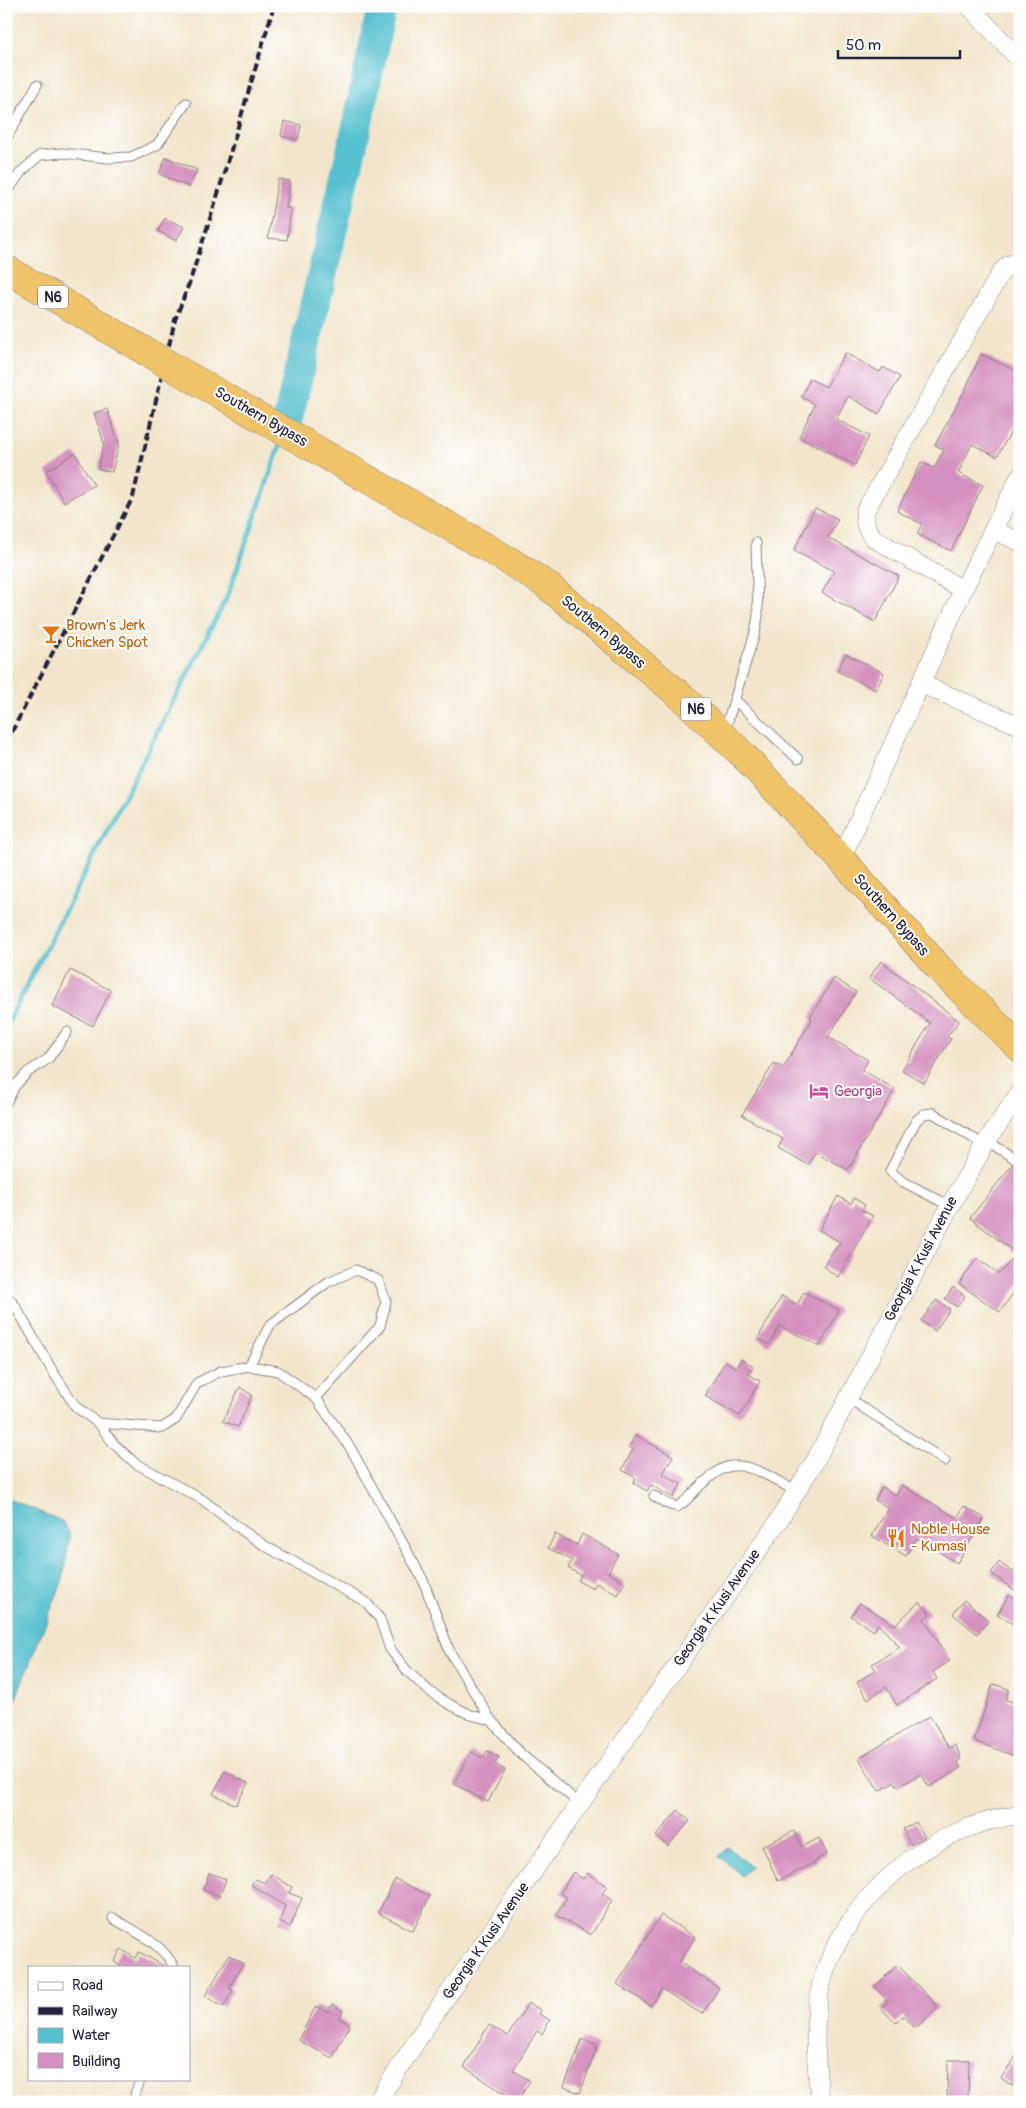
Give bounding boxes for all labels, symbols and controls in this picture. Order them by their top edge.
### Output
scale bar [838,28,961,60]
text: 50 m [846,36,881,55]
road number: N6 [38,286,68,308]
street label: Southern Bypass [211,383,311,451]
street label: Southern Bypass [557,591,649,673]
place label: Brown's Jerk Chicken Spot [66,616,149,652]
bar icon: Brown's Jerk Chicken Spot [40,623,62,645]
road number: N6 [681,698,711,721]
street label: Southern Bypass [849,870,933,960]
hotel icon: Georgia [808,1080,830,1102]
place label: Georgia [834,1082,882,1101]
street label: Georgia K Kusi Avenue [880,1193,962,1325]
place label: Noble House - Kumasi [911,1520,991,1556]
restaurant icon: Noble House - Kumasi [885,1527,907,1549]
street label: Georgia K Kusi Avenue [669,1545,765,1670]
street label: Georgia K Kusi Avenue [438,1878,534,2003]
legend [28,1966,190,2080]
text: Road [72,1976,103,1995]
text: Railway [72,2002,118,2021]
text: Water [72,2026,111,2045]
text: Building [72,2052,120,2071]

